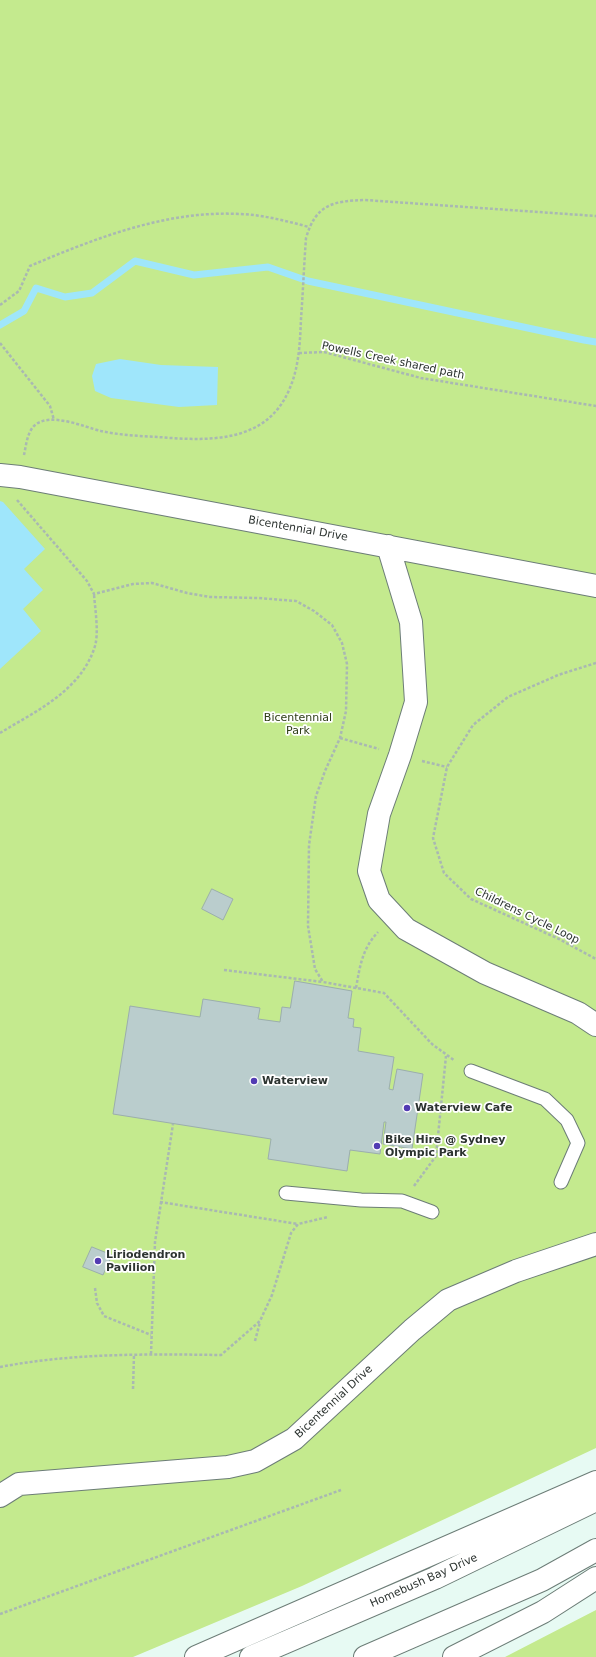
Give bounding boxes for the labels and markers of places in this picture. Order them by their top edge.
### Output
place label: Waterview [262,1074,328,1088]
marker: Waterview [249,1076,259,1086]
place label: Waterview Cafe [415,1101,512,1115]
marker: Waterview Cafe [402,1103,412,1113]
place label: Bike Hire @ Sydney Olympic Park [385,1133,505,1159]
marker: Bike Hire @ Sydney Olympic Park [372,1141,382,1151]
place label: Liriodendron Pavilion [106,1248,185,1274]
marker: Liriodendron Pavilion [93,1256,103,1266]

